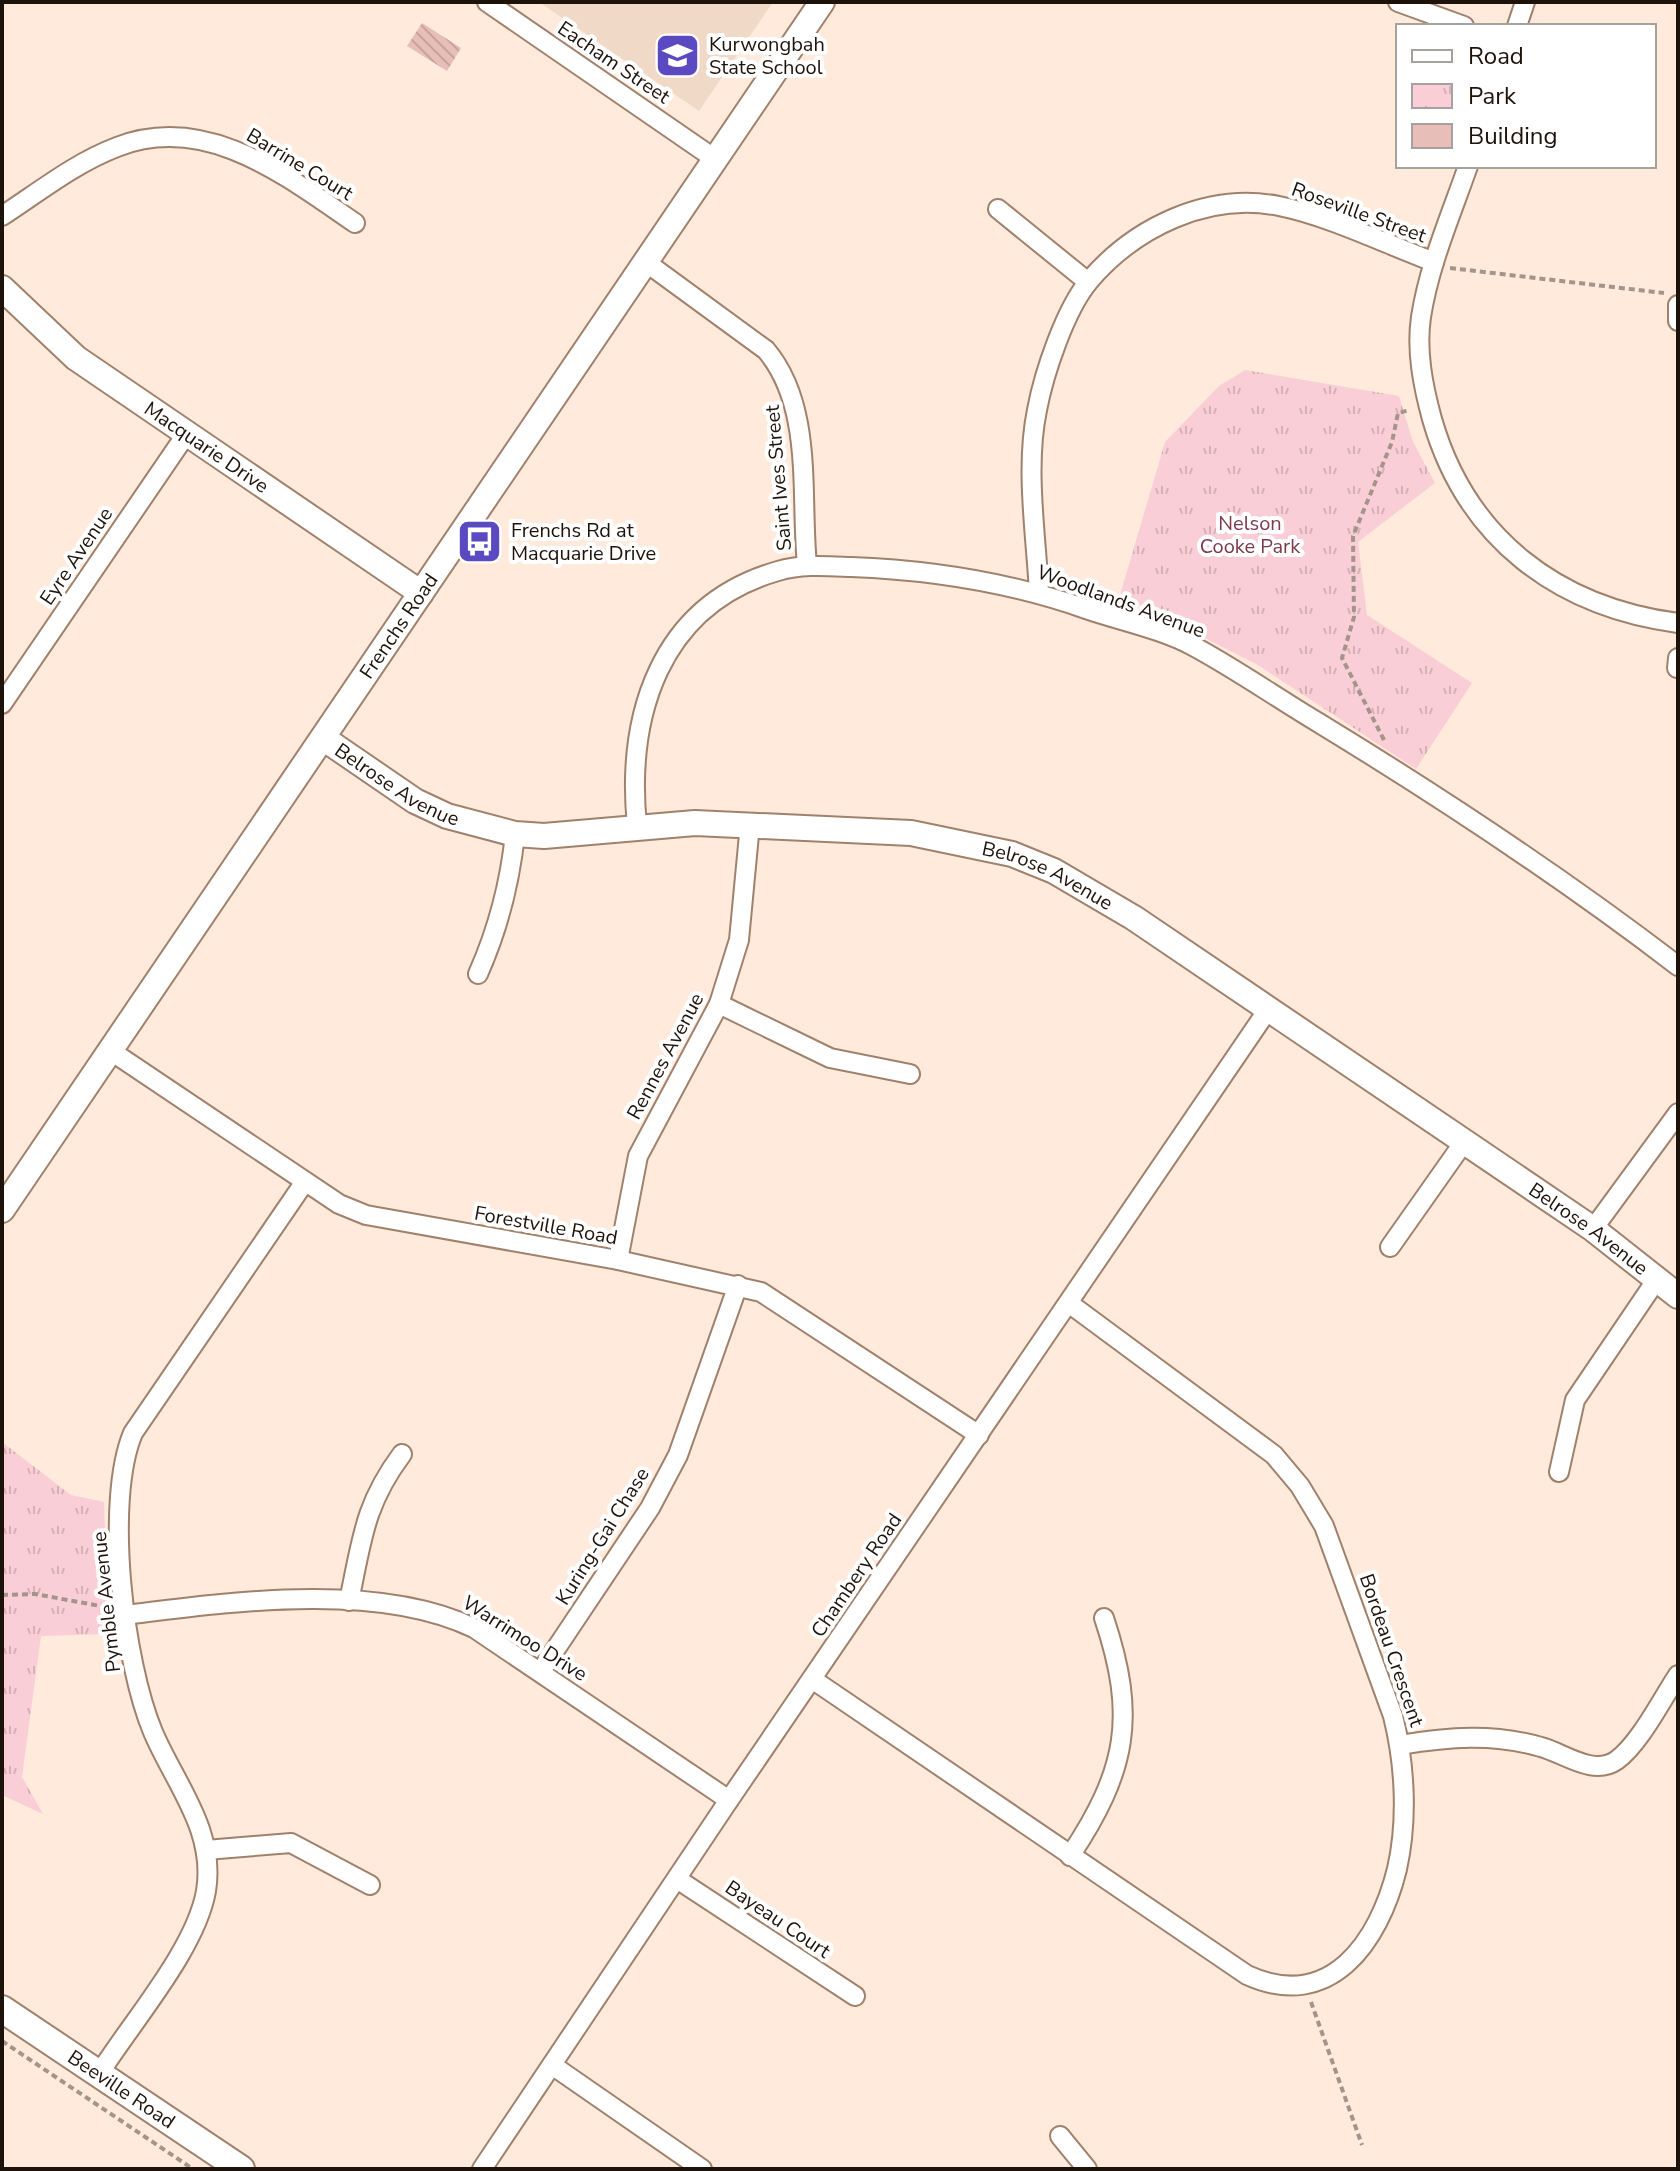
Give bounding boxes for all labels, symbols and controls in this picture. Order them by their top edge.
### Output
street label: Eacham Street [552,15,676,111]
legend [1396,24,1656,168]
place label: Kurwongbah State School [709,31,825,81]
school or university icon: Kurwongbah State School [654,32,702,80]
text: Road [1468,40,1524,72]
text: Park [1468,80,1517,112]
text: Building [1468,120,1558,152]
street label: Barrine Court [241,122,359,207]
street label: Roseville Street [1288,176,1431,250]
street label: Macquarie Drive [139,395,274,500]
street label: Saint Ives Street [759,403,798,552]
street label: Eyre Avenue [34,502,119,611]
park label: Nelson Cooke Park [1200,510,1301,560]
place label: Frenchs Rd at Macquarie Drive [511,517,656,567]
bus stop icon: Frenchs Rd at Macquarie Drive [456,518,504,566]
street label: Woodlands Avenue [1033,558,1209,644]
street label: Frenchs Road [354,568,444,684]
street label: Belrose Avenue [329,737,462,833]
street label: Belrose Avenue [980,835,1118,917]
street label: Rennes Avenue [621,988,710,1124]
street label: Belrose Avenue [1523,1176,1654,1282]
street label: Forestville Road [472,1200,620,1251]
street label: Kuring-Gai Chase [549,1462,656,1610]
street label: Chambery Road [805,1508,908,1643]
street label: Pymble Avenue [86,1530,127,1674]
street label: Bordeau Crescent [1353,1570,1431,1731]
street label: Warrimoo Drive [457,1589,592,1688]
street label: Bayeau Court [720,1874,836,1965]
street label: Beeville Road [62,2044,180,2135]

